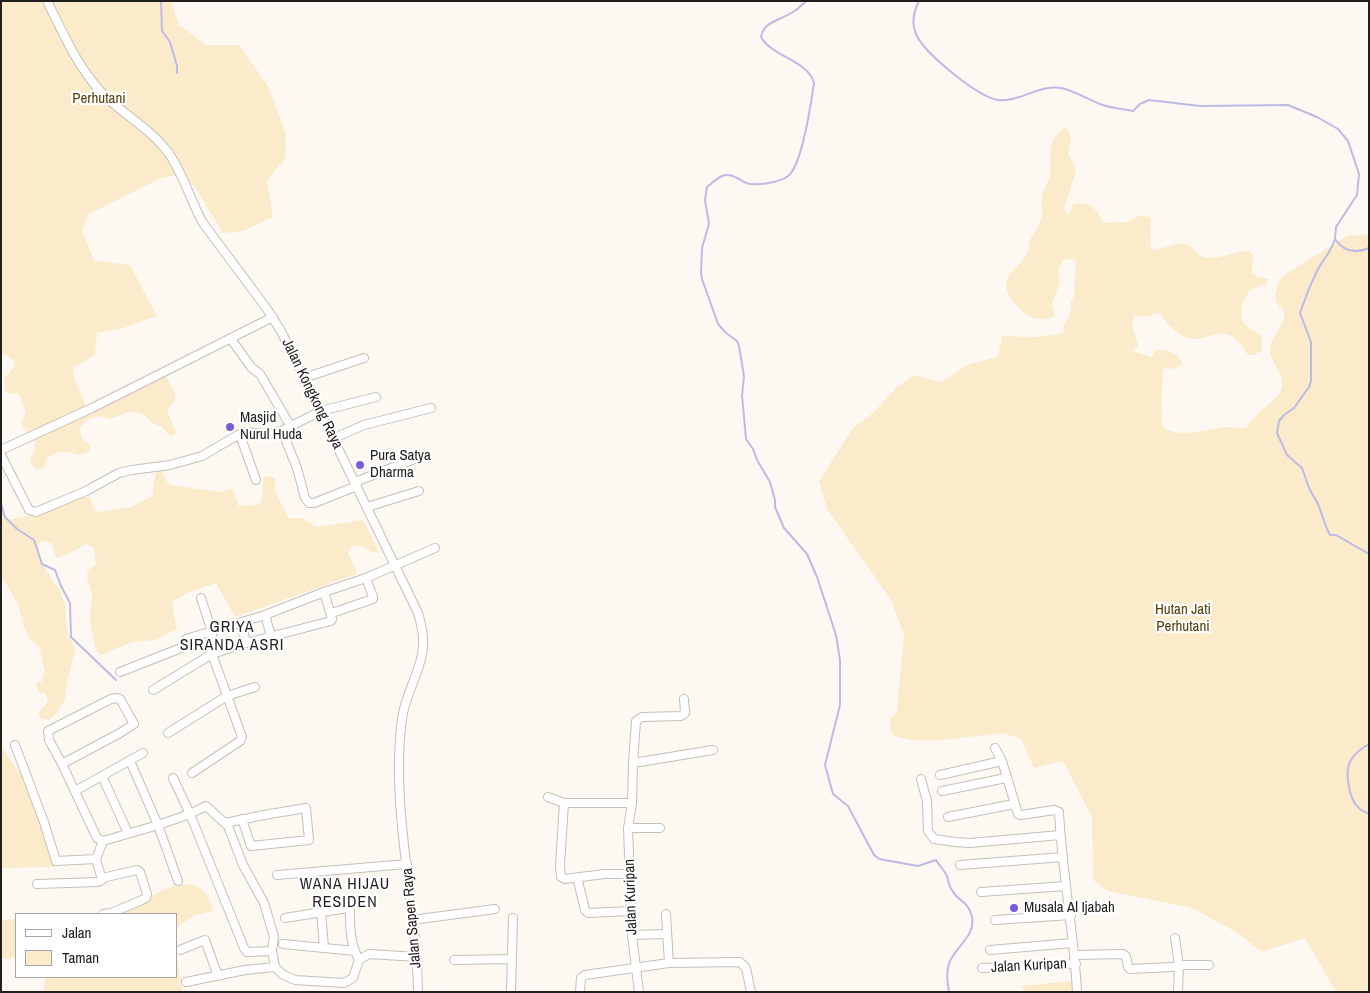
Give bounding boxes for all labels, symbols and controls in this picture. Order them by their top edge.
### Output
park label: Perhutani [72,90,126,108]
street label: Jalan Kongkong Raya [278,336,346,452]
place label: Masjid Nurul Huda [240,409,302,444]
marker: Masjid Nurul Huda [224,421,236,433]
place label: Pura Satya Dharma [370,447,431,482]
marker: Pura Satya Dharma [354,459,366,471]
park label: Hutan Jati Perhutani [1155,601,1211,636]
district label: GRIYA SIRANDA ASRI [178,618,286,656]
street label: Jalan Kuripan [621,859,641,935]
street label: Jalan Sapen Raya [399,867,425,969]
district label: WANA HIJAU RESIDEN [299,875,391,913]
place label: Musala Al Ijabah [1024,899,1115,917]
marker: Musala Al Ijabah [1008,902,1020,914]
legend [15,913,178,978]
text: Jalan [62,922,91,943]
text: Taman [62,947,99,968]
street label: Jalan Kuripan [991,955,1067,977]

